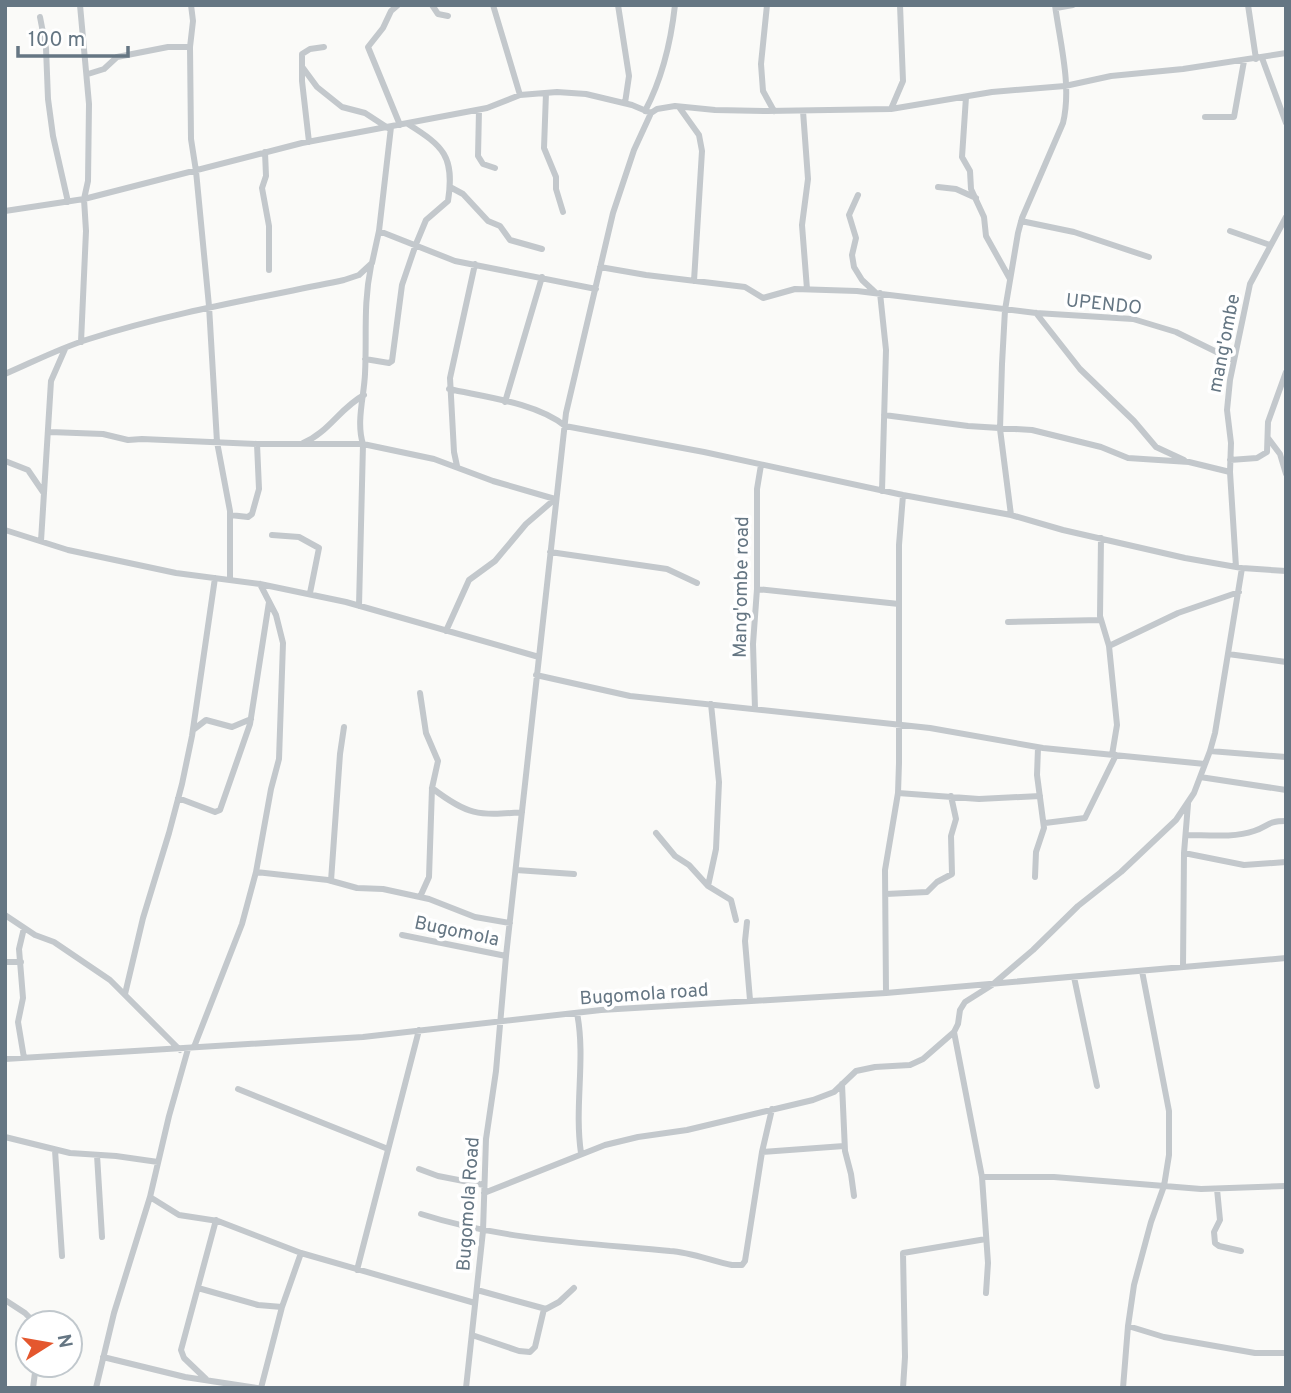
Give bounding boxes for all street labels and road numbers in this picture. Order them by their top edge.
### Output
street label: UPENDO [1064,289,1143,321]
street label: mang'ombe [1204,292,1246,395]
street label: Mang'ombe road [729,516,755,658]
street label: Bugomola [412,911,501,953]
street label: Bugomola road [579,979,709,1011]
street label: Bugomola Road [452,1136,486,1272]

